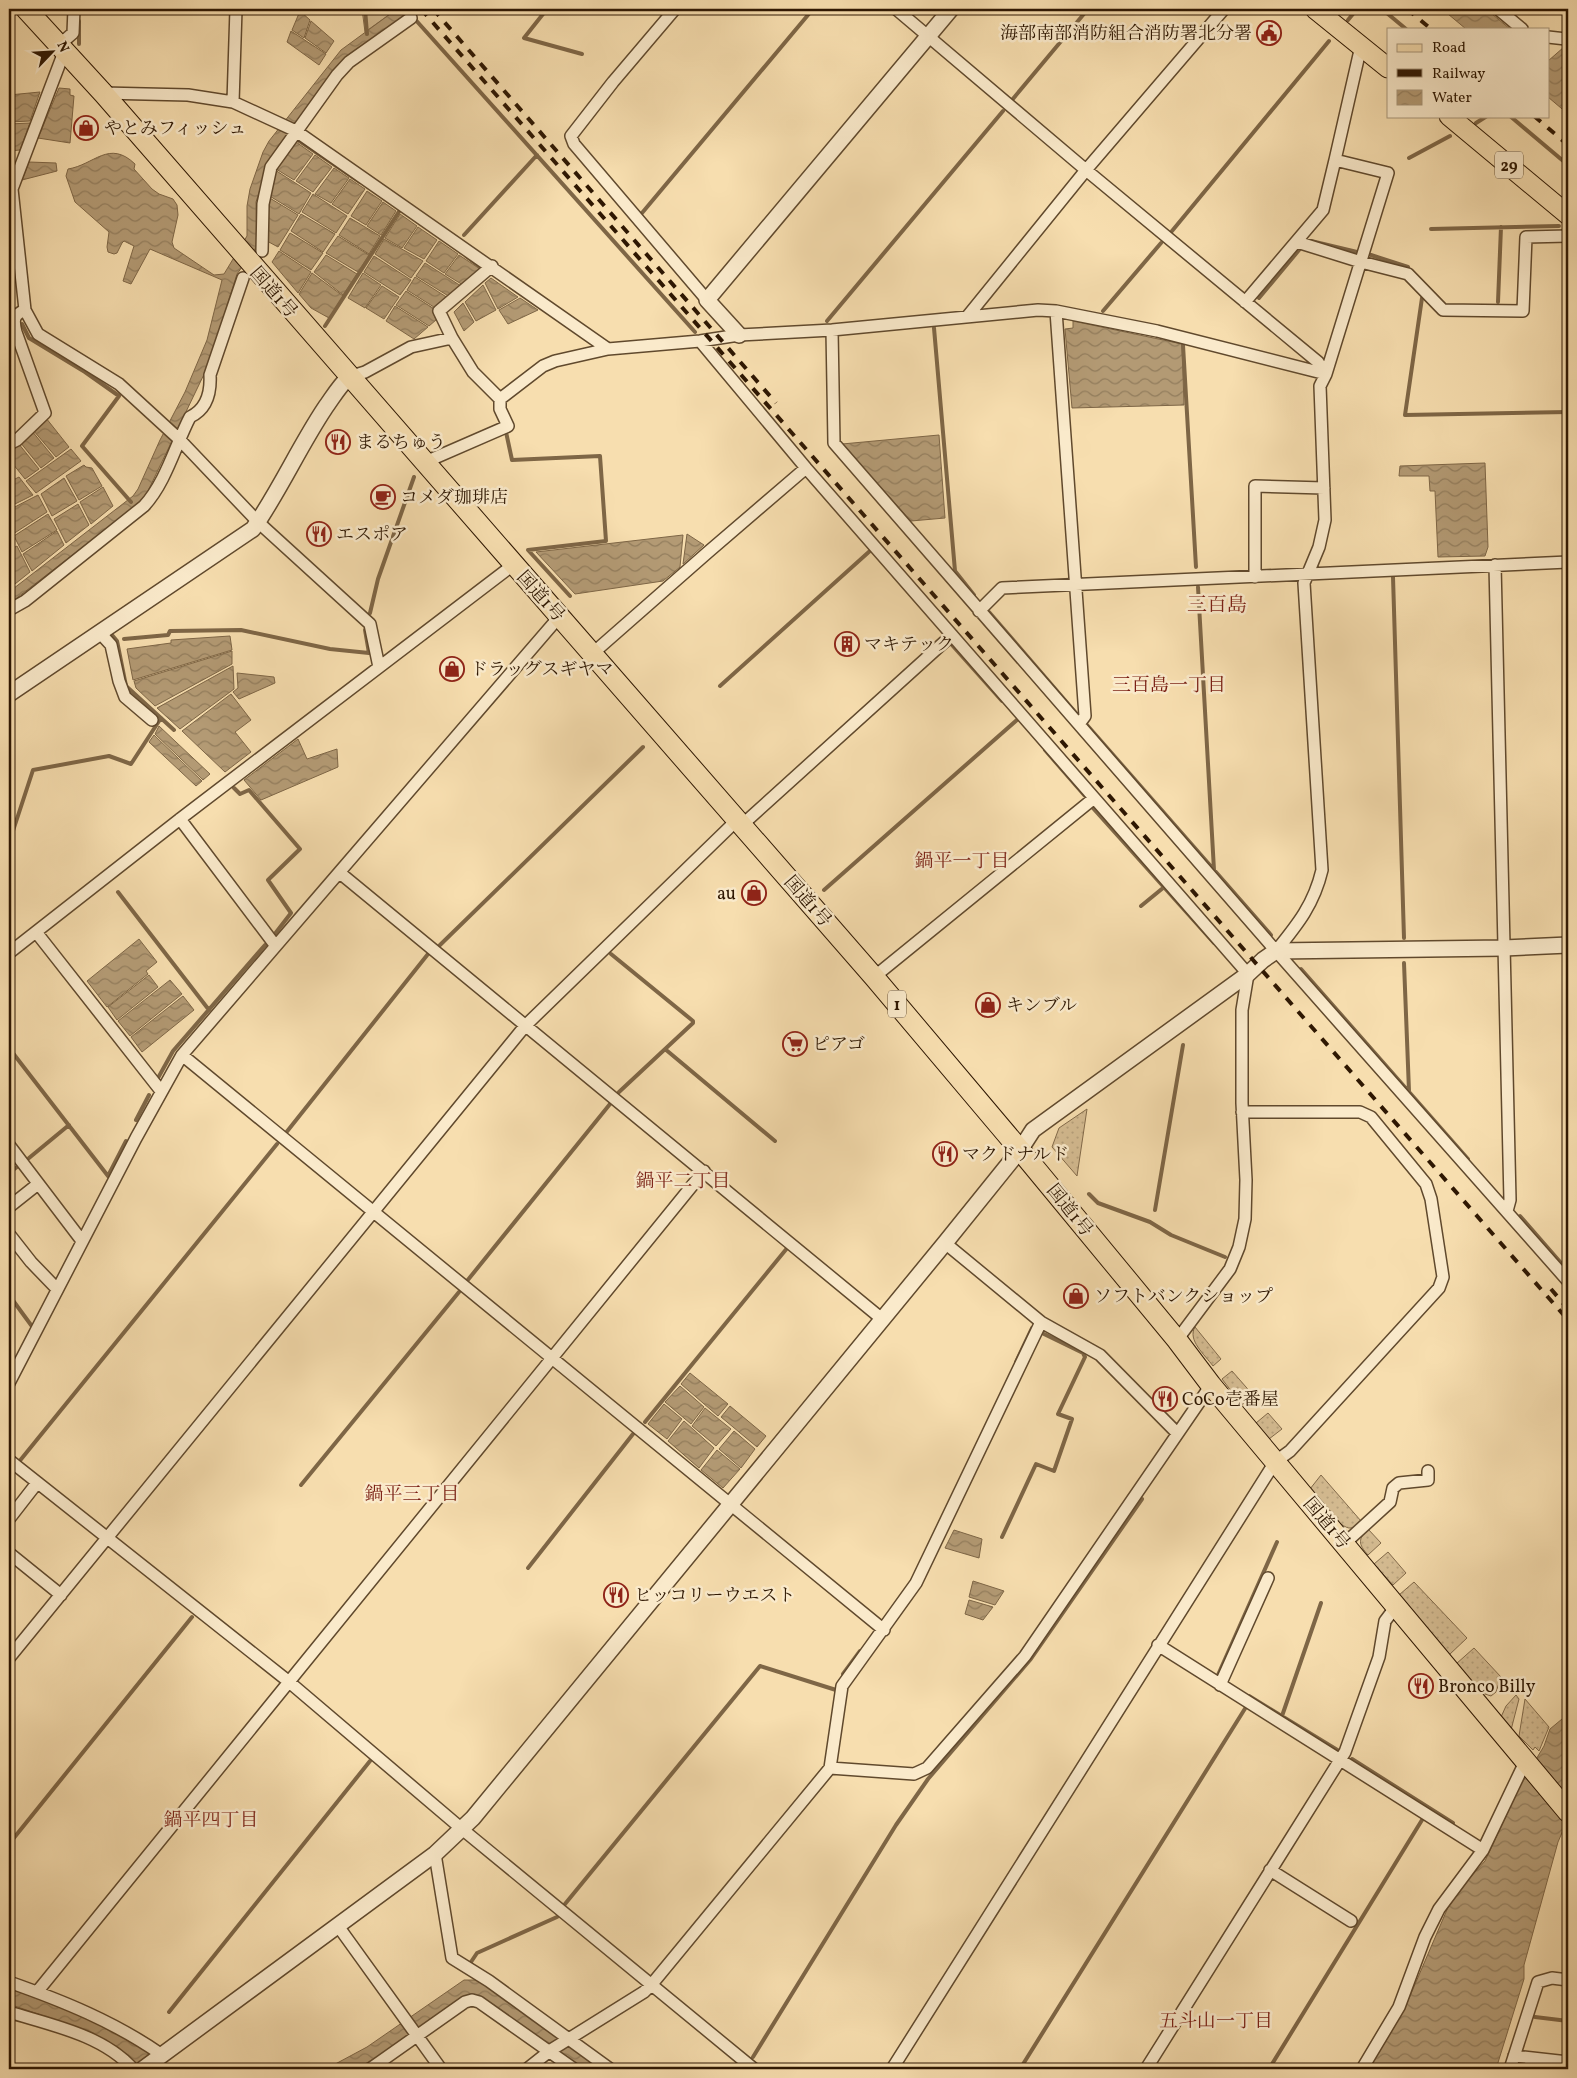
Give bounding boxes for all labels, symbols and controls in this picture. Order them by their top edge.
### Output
public building icon: 海部南部消防組合消防署北分署 [1256,20,1282,46]
place label: 海部南部消防組合消防署北分署 [1000,22,1252,47]
north arrow [28,28,78,78]
legend [1387,28,1550,118]
text: Road [1432,38,1466,59]
text: N [52,39,73,56]
text: Railway [1432,64,1485,85]
text: Water [1432,88,1472,109]
shop icon: やとみフィッシュ [73,115,99,141]
place label: やとみフィッシュ [104,117,246,142]
road number: 29 [1495,152,1523,178]
street label: 国道1号 [243,262,302,324]
restaurant icon: まるちゅう [325,429,351,455]
place label: まるちゅう [356,431,446,456]
cafe icon: コメダ珈琲店 [370,484,396,510]
place label: コメダ珈琲店 [400,486,508,511]
restaurant icon: エスポア [306,521,332,547]
place label: エスポア [336,523,408,548]
street label: 国道1号 [510,566,570,628]
district label: 三百島 [1187,592,1247,620]
building icon: マキテック [834,631,860,657]
place label: マキテック [864,633,954,658]
shop icon: ドラッグスギヤマ [439,656,465,682]
place label: ドラッグスギヤマ [470,658,613,683]
district label: 三百島一丁目 [1112,673,1226,699]
district label: 鍋平一丁目 [914,849,1010,875]
street label: 国道1号 [777,871,836,933]
shop icon: au [741,880,767,906]
place label: au [717,882,736,907]
road number: 1 [888,991,906,1018]
shop icon: キンブル [975,992,1001,1018]
place label: キンブル [1006,994,1077,1019]
supermarket icon: ピアゴ [782,1031,808,1057]
place label: ピアゴ [812,1033,865,1058]
restaurant icon: マクドナルド [932,1141,958,1167]
place label: マクドナルド [962,1143,1069,1168]
district label: 鍋平二丁目 [635,1169,731,1195]
street label: 国道1号 [1040,1179,1098,1243]
shop icon: ソフトバンクショップ [1063,1283,1089,1309]
place label: ソフトバンクショップ [1094,1285,1273,1310]
restaurant icon: CoCo壱番屋 [1152,1386,1178,1412]
place label: CoCo壱番屋 [1182,1388,1279,1413]
district label: 鍋平三丁目 [364,1482,460,1508]
street label: 国道1号 [1297,1493,1355,1555]
restaurant icon: ヒッコリーウエスト [603,1582,629,1608]
place label: ヒッコリーウエスト [634,1584,795,1609]
restaurant icon: Bronco Billy [1408,1673,1434,1699]
place label: Bronco Billy [1438,1675,1536,1700]
district label: 鍋平四丁目 [163,1808,259,1834]
district label: 五斗山一丁目 [1159,2009,1273,2035]

